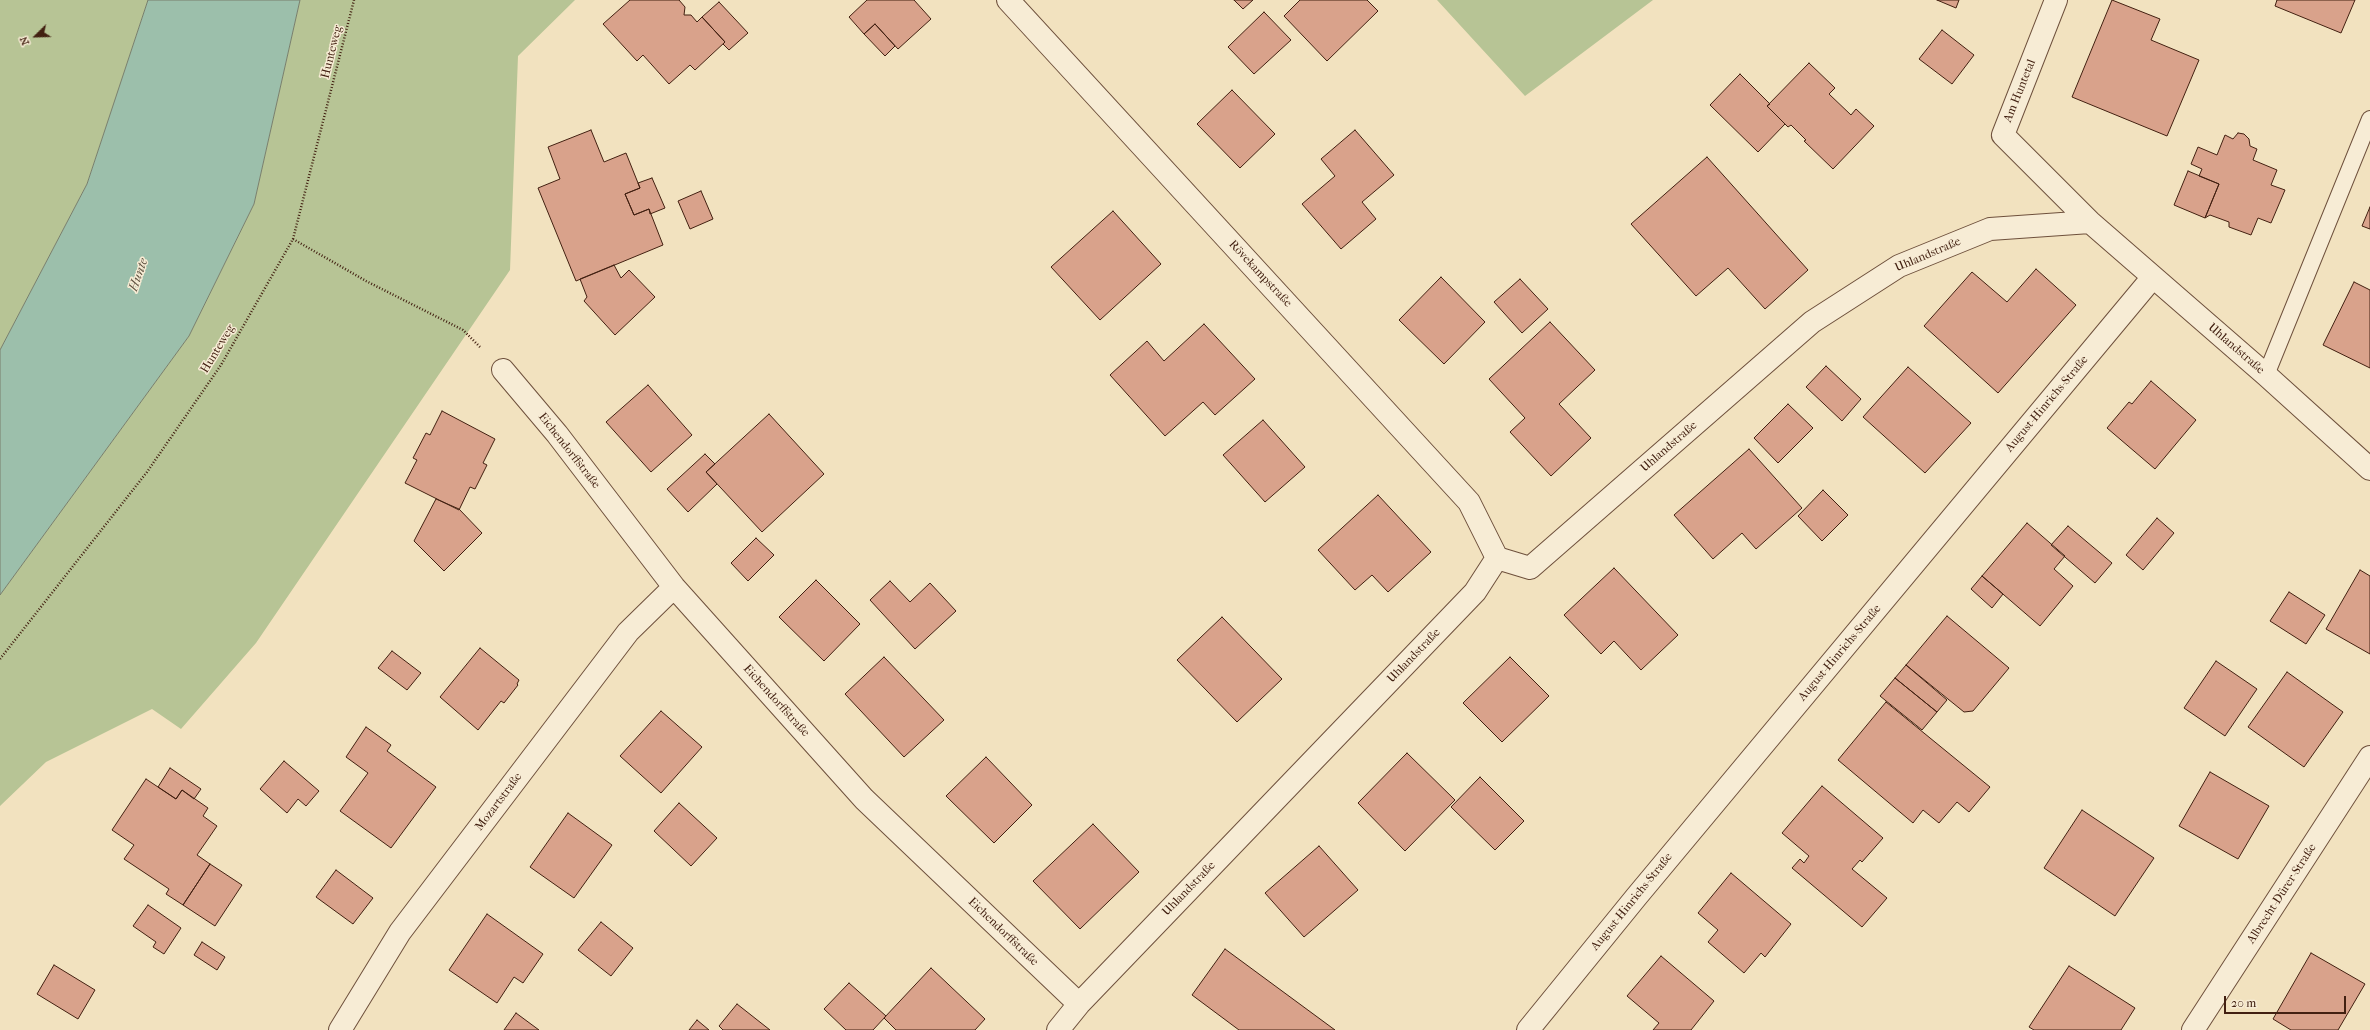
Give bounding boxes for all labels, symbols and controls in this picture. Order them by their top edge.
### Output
north arrow [16,16,56,56]
street label: Hunteweg [318,24,346,80]
text: N [17,35,32,47]
street label: Am Huntetal [2001,57,2039,125]
street label: Uhlandstraße [1893,235,1963,275]
street label: Rövekampstraße [1225,238,1295,310]
water label: Hunte [126,257,152,293]
street label: Uhlandstraße [2205,321,2267,377]
street label: Hunteweg [198,322,238,376]
street label: August-Hinrichs-Straße [2002,353,2092,455]
street label: Eichendorffstraße [535,410,603,492]
street label: Uhlandstraße [1638,419,1700,475]
street label: August-Hinrichs-Straße [1795,602,1885,704]
street label: Uhlandstraße [1384,626,1444,686]
street label: Eichendorffstraße [740,662,812,740]
street label: Mozartstraße [472,770,526,834]
street label: Albrecht-Dürer-Straße [2244,841,2320,947]
street label: August-Hinrichs-Straße [1588,850,1676,954]
street label: Uhlandstraße [1159,859,1219,919]
street label: Eichendorffstraße [965,895,1041,969]
scale bar [2226,988,2348,1014]
text: 20 m [2231,996,2256,1010]

